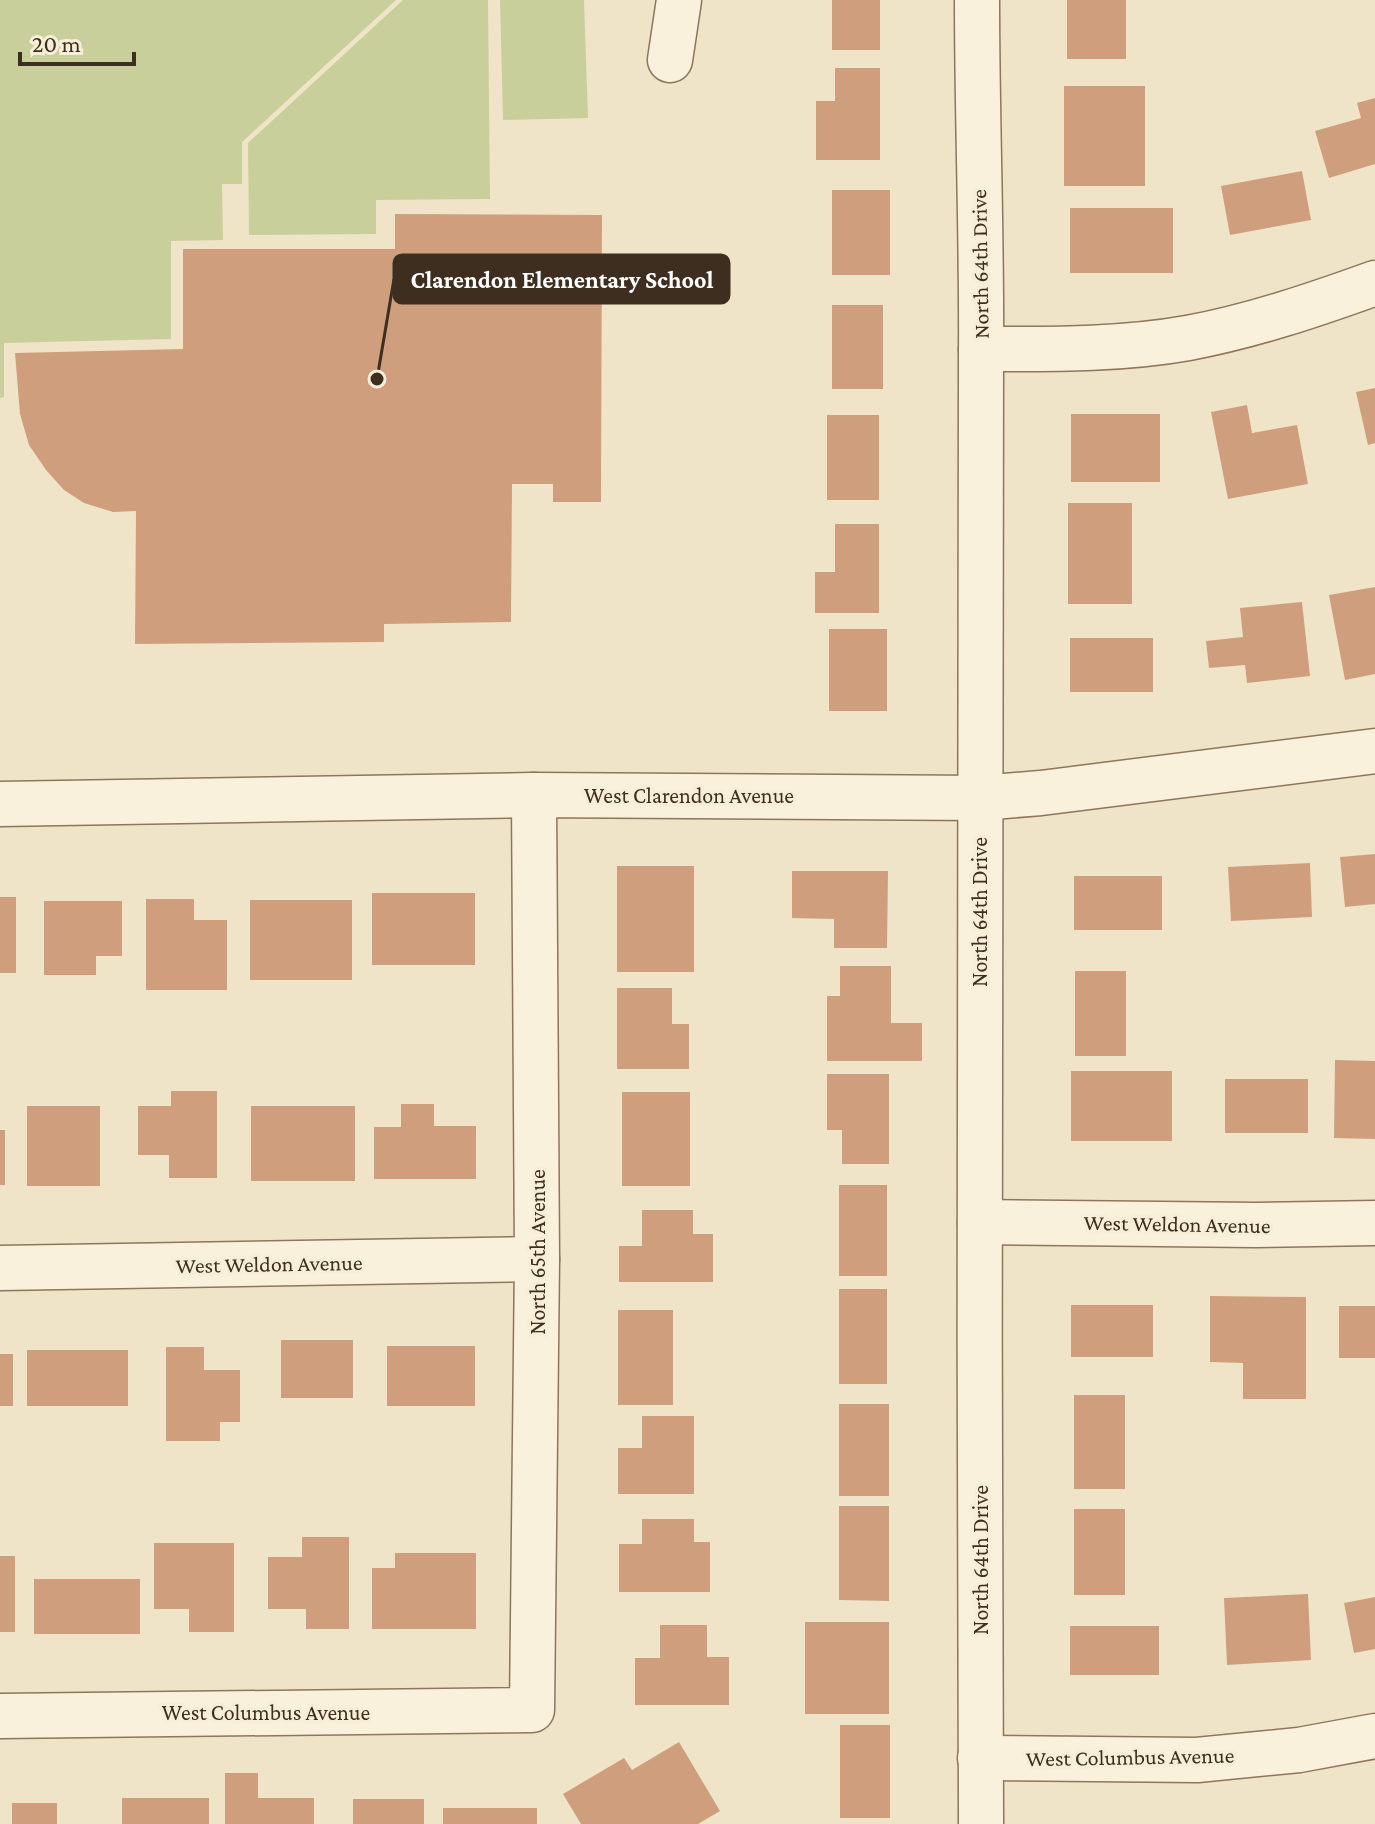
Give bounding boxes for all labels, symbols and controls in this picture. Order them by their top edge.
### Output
scale bar [20,16,134,66]
text: 20 m [32,30,81,57]
street label: North 64th Drive [966,189,994,339]
callout: Clarendon Elementary School [394,255,729,303]
text: Clarendon Elementary School [411,266,713,293]
street label: West Clarendon Avenue [584,783,794,808]
street label: North 64th Drive [967,837,992,987]
street label: North 65th Avenue [525,1169,550,1335]
street label: West Weldon Avenue [1083,1210,1271,1238]
street label: West Weldon Avenue [175,1250,363,1278]
street label: North 64th Drive [968,1485,993,1635]
street label: West Columbus Avenue [162,1700,370,1725]
street label: West Columbus Avenue [1026,1743,1234,1771]

